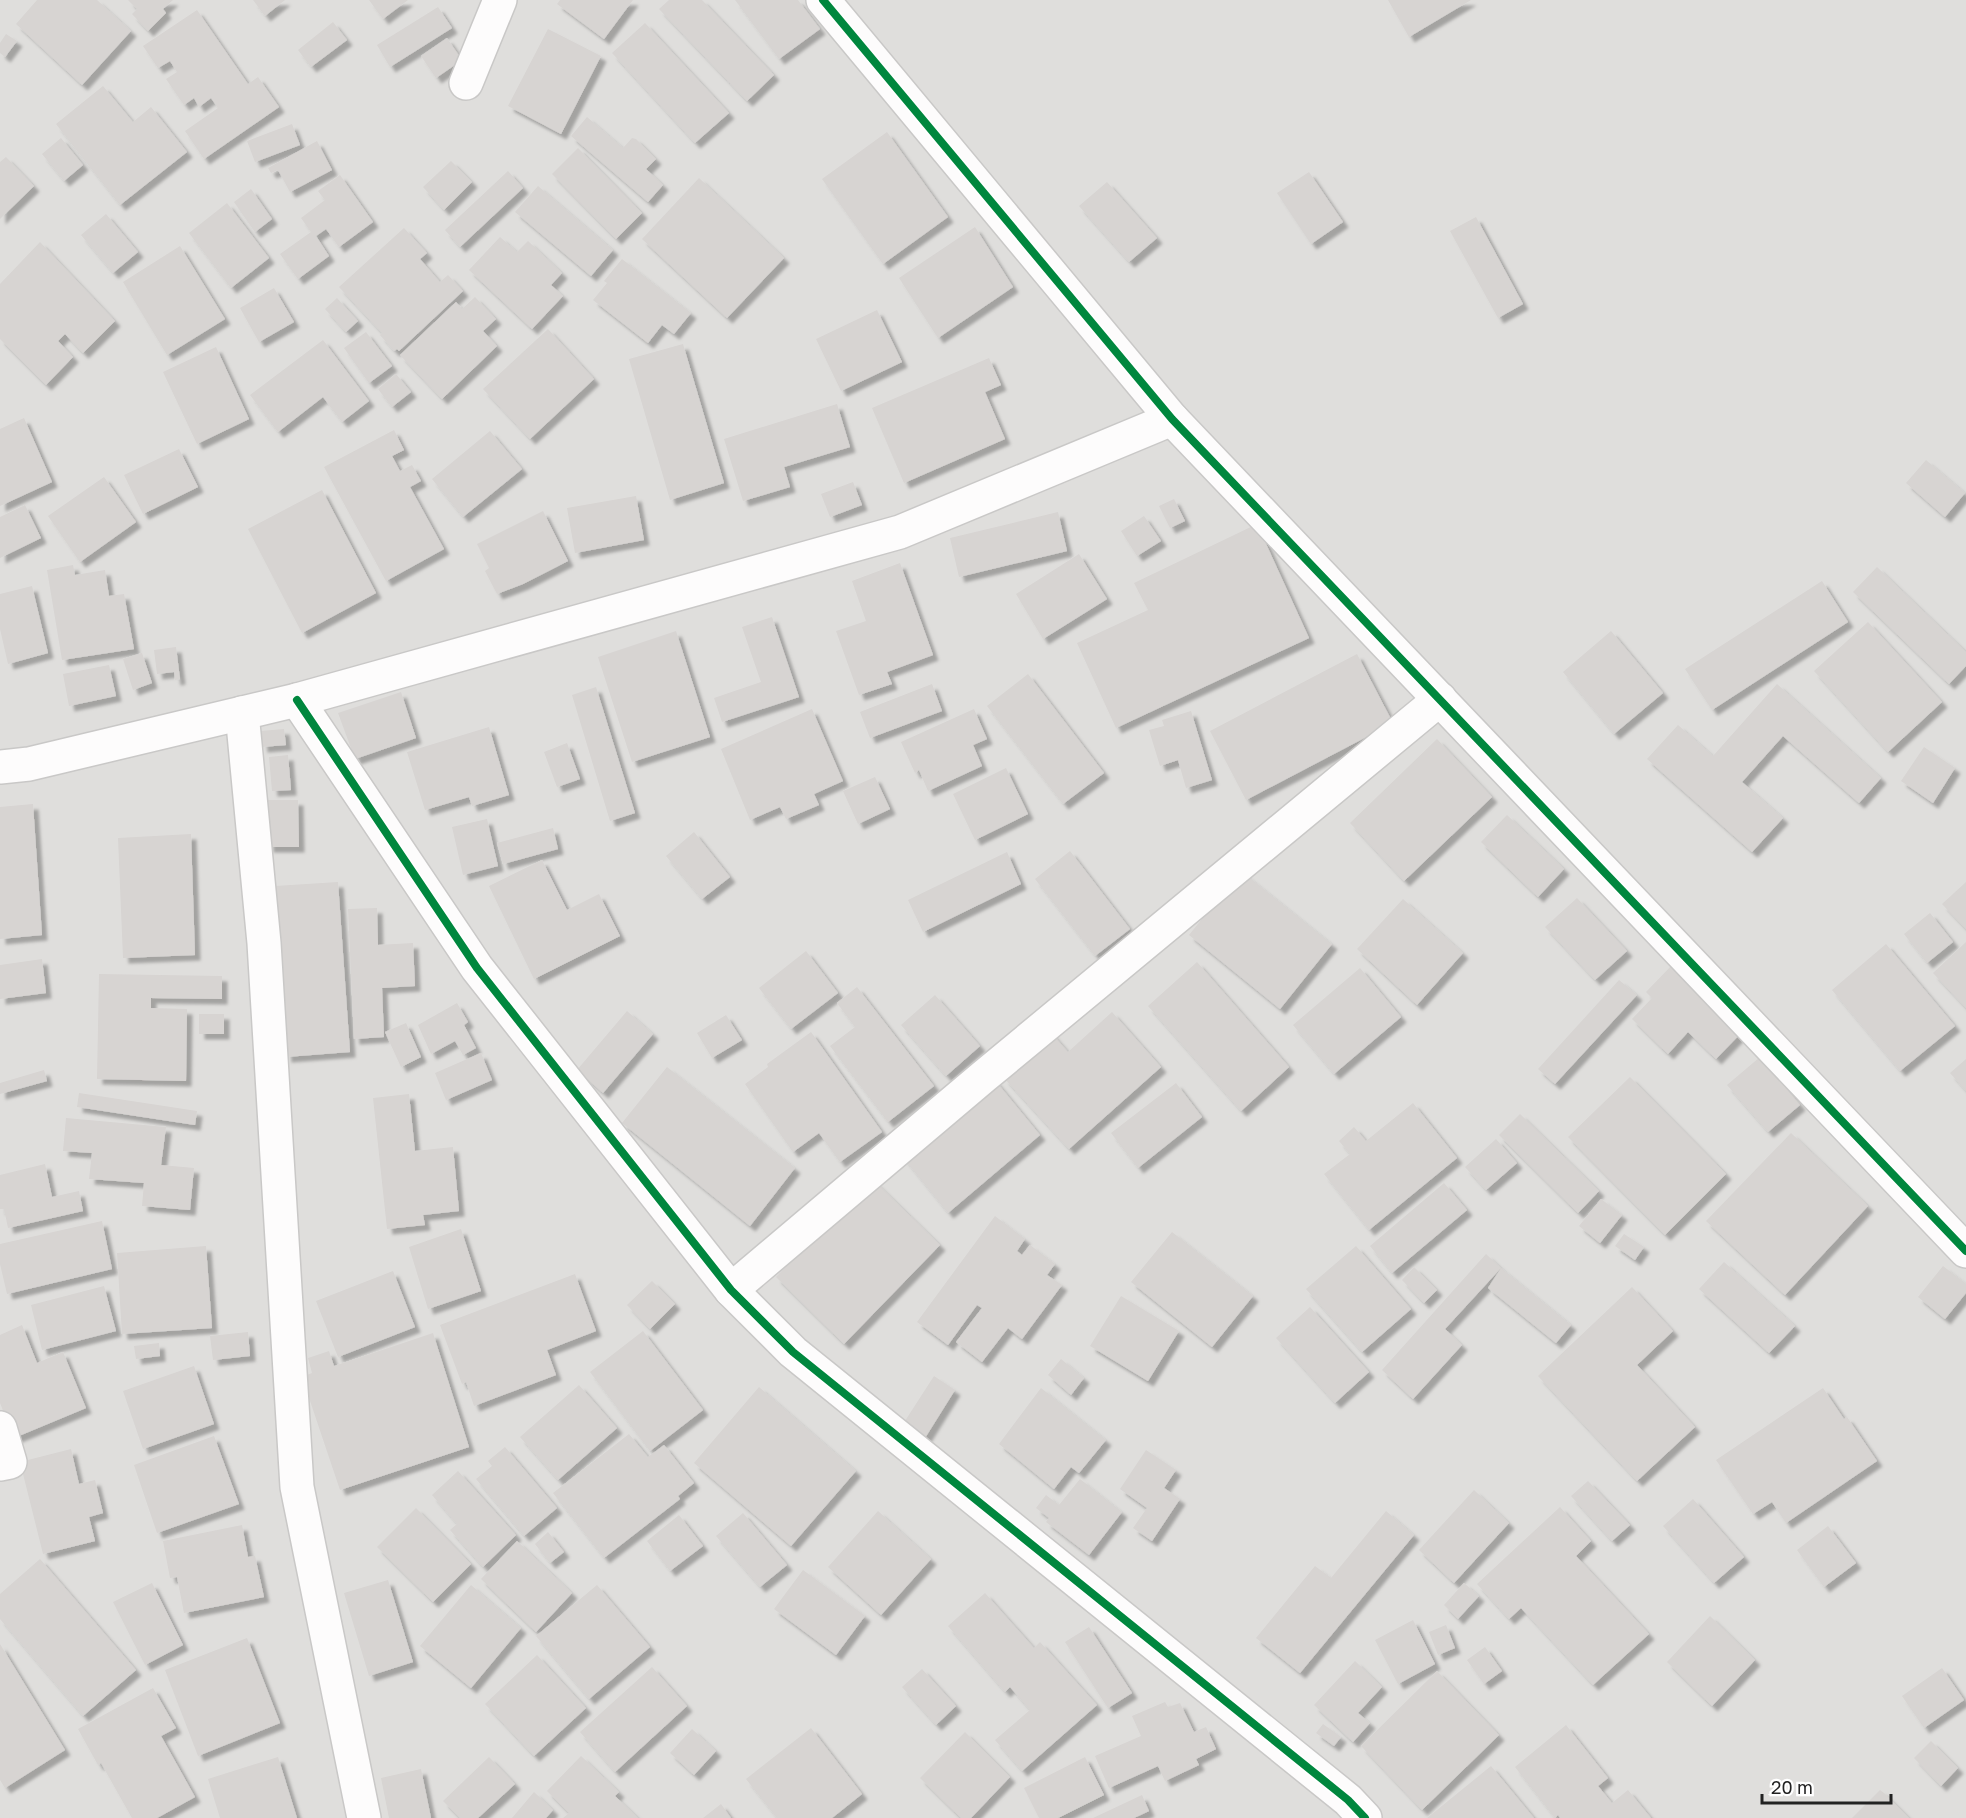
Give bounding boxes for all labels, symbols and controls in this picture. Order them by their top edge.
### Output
scale bar [1762,1767,1891,1805]
text: 20 m [1771,1776,1813,1798]

